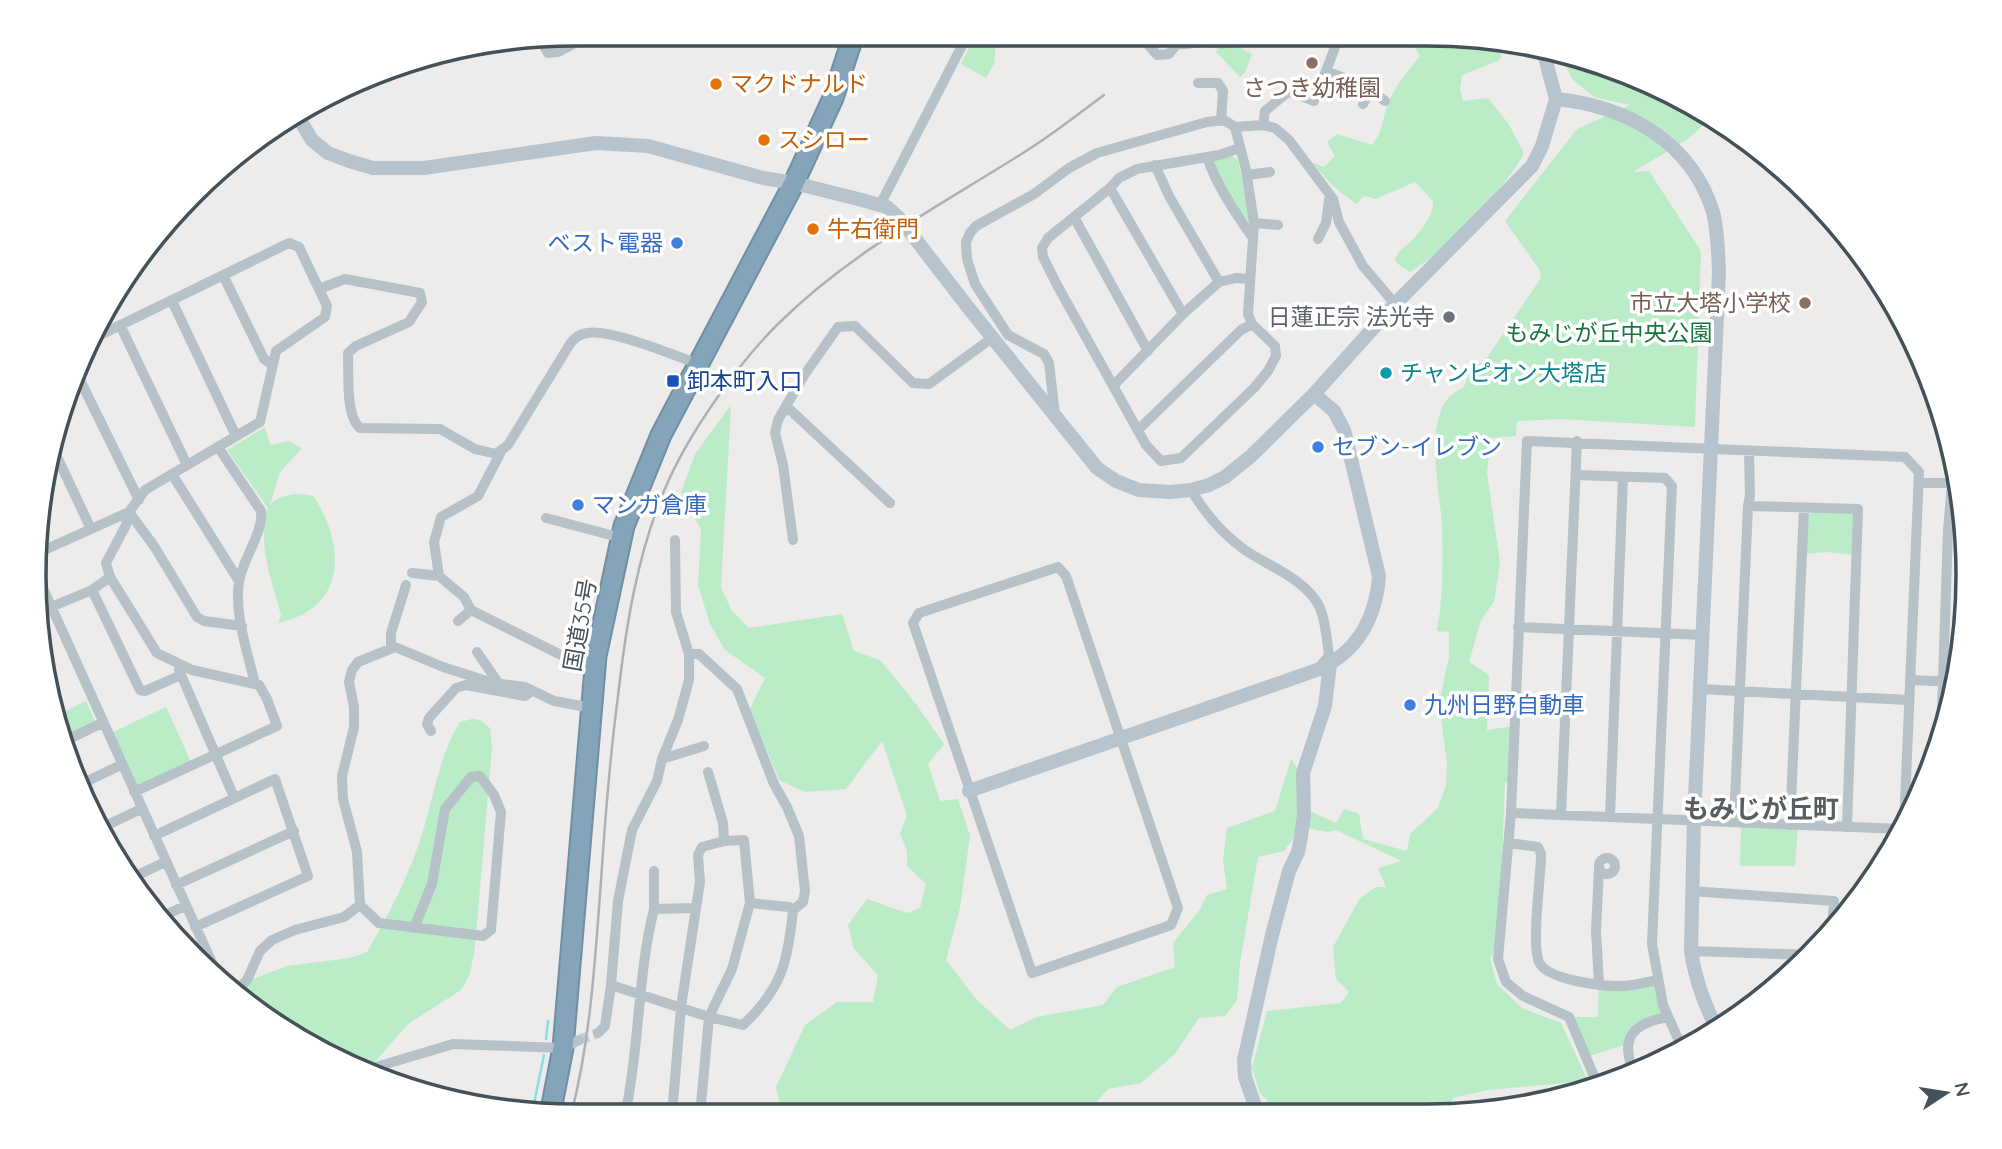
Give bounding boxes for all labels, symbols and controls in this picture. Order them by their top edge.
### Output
marker: さつき幼稚園 [1304,55,1320,71]
place label: マクドナルド [730,69,868,98]
place label: さつき幼稚園 [1243,73,1381,102]
marker: マクドナルド [708,76,724,92]
place label: スシロー [778,125,870,154]
marker: スシロー [756,132,772,148]
place label: 牛右衛門 [827,214,919,243]
marker: 牛右衛門 [805,221,821,237]
place label: ベスト電器 [548,228,663,257]
marker: ベスト電器 [669,235,685,251]
place label: 市立大塔小学校 [1630,288,1791,317]
marker: 市立大塔小学校 [1797,295,1813,311]
place label: 日蓮正宗 法光寺 [1268,302,1435,331]
marker: 日蓮正宗 法光寺 [1441,309,1457,325]
park label: もみじが丘中央公園 [1506,318,1713,347]
place label: チャンピオン大塔店 [1400,358,1607,387]
marker: チャンピオン大塔店 [1378,365,1394,381]
place label: 卸本町入口 [687,366,802,395]
marker: 卸本町入口 [665,373,681,389]
place label: セブン-イレブン [1332,432,1502,461]
marker: セブン-イレブン [1310,439,1326,455]
place label: マンガ倉庫 [592,490,707,519]
marker: マンガ倉庫 [570,497,586,513]
street label: 国道35号 [557,576,602,674]
place label: 九州日野自動車 [1424,690,1585,719]
marker: 九州日野自動車 [1402,697,1418,713]
district label: もみじが丘町 [1683,792,1839,825]
north arrow [1911,1058,1981,1128]
text: N [1949,1080,1976,1099]

